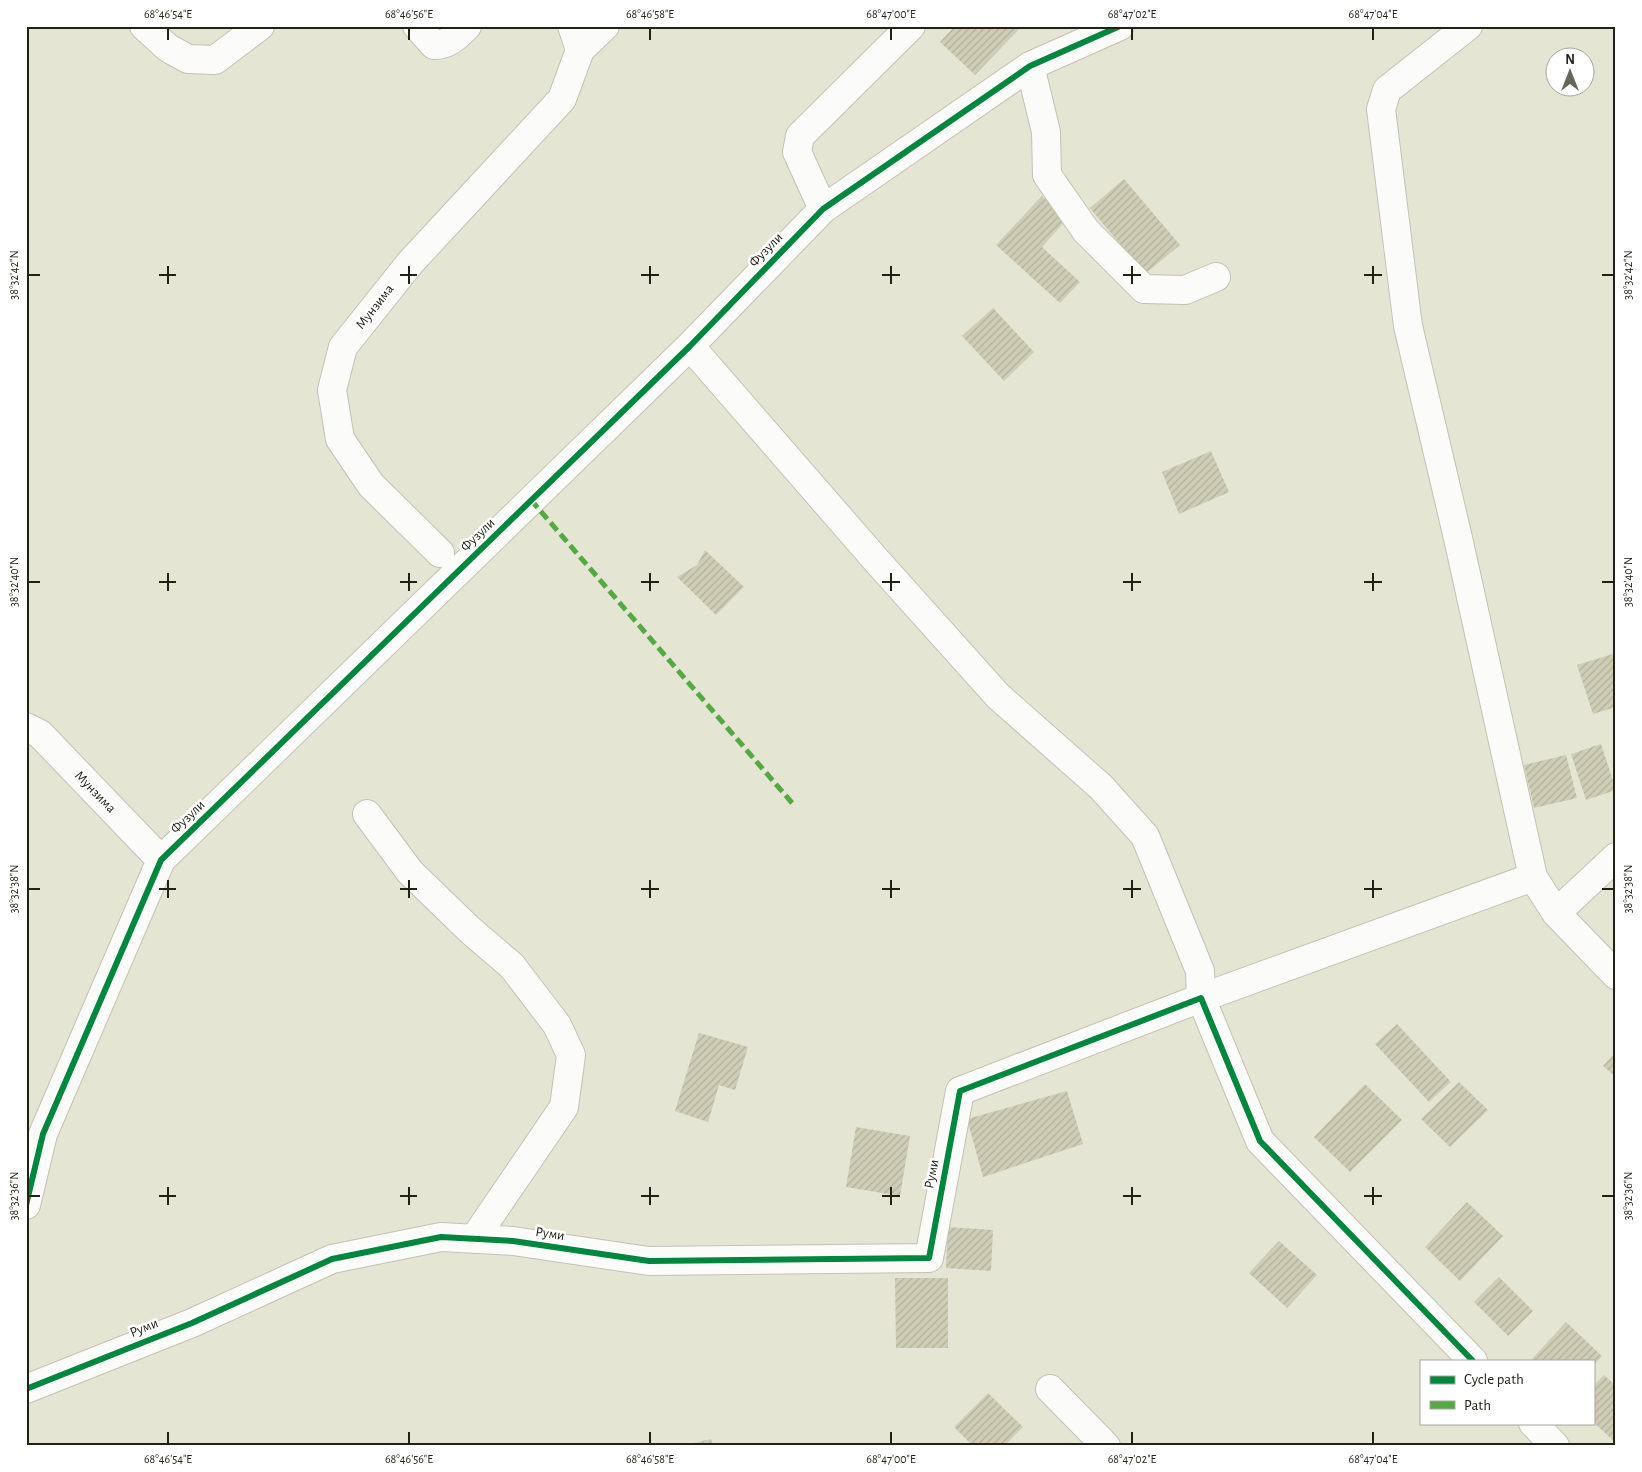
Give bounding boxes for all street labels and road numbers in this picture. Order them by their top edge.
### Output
street label: Фузули [747,230,785,270]
street label: Мунзима [353,282,397,332]
street label: Фузули [458,516,498,554]
street label: Мунзима [72,768,119,816]
street label: Фузули [168,798,208,836]
street label: Руми [922,1158,942,1190]
street label: Руми [534,1225,566,1243]
street label: Руми [128,1316,160,1340]

